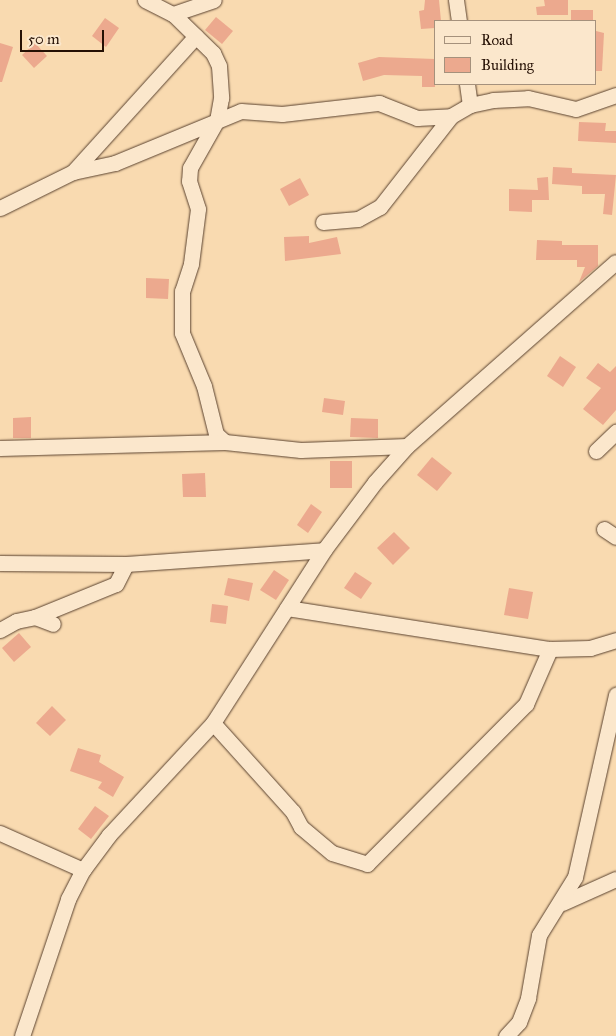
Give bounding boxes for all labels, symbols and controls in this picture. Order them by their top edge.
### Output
scale bar [22,20,106,52]
legend [434,20,596,85]
text: 50 m [28,30,60,48]
text: Road [481,31,513,49]
text: Building [481,56,534,74]

